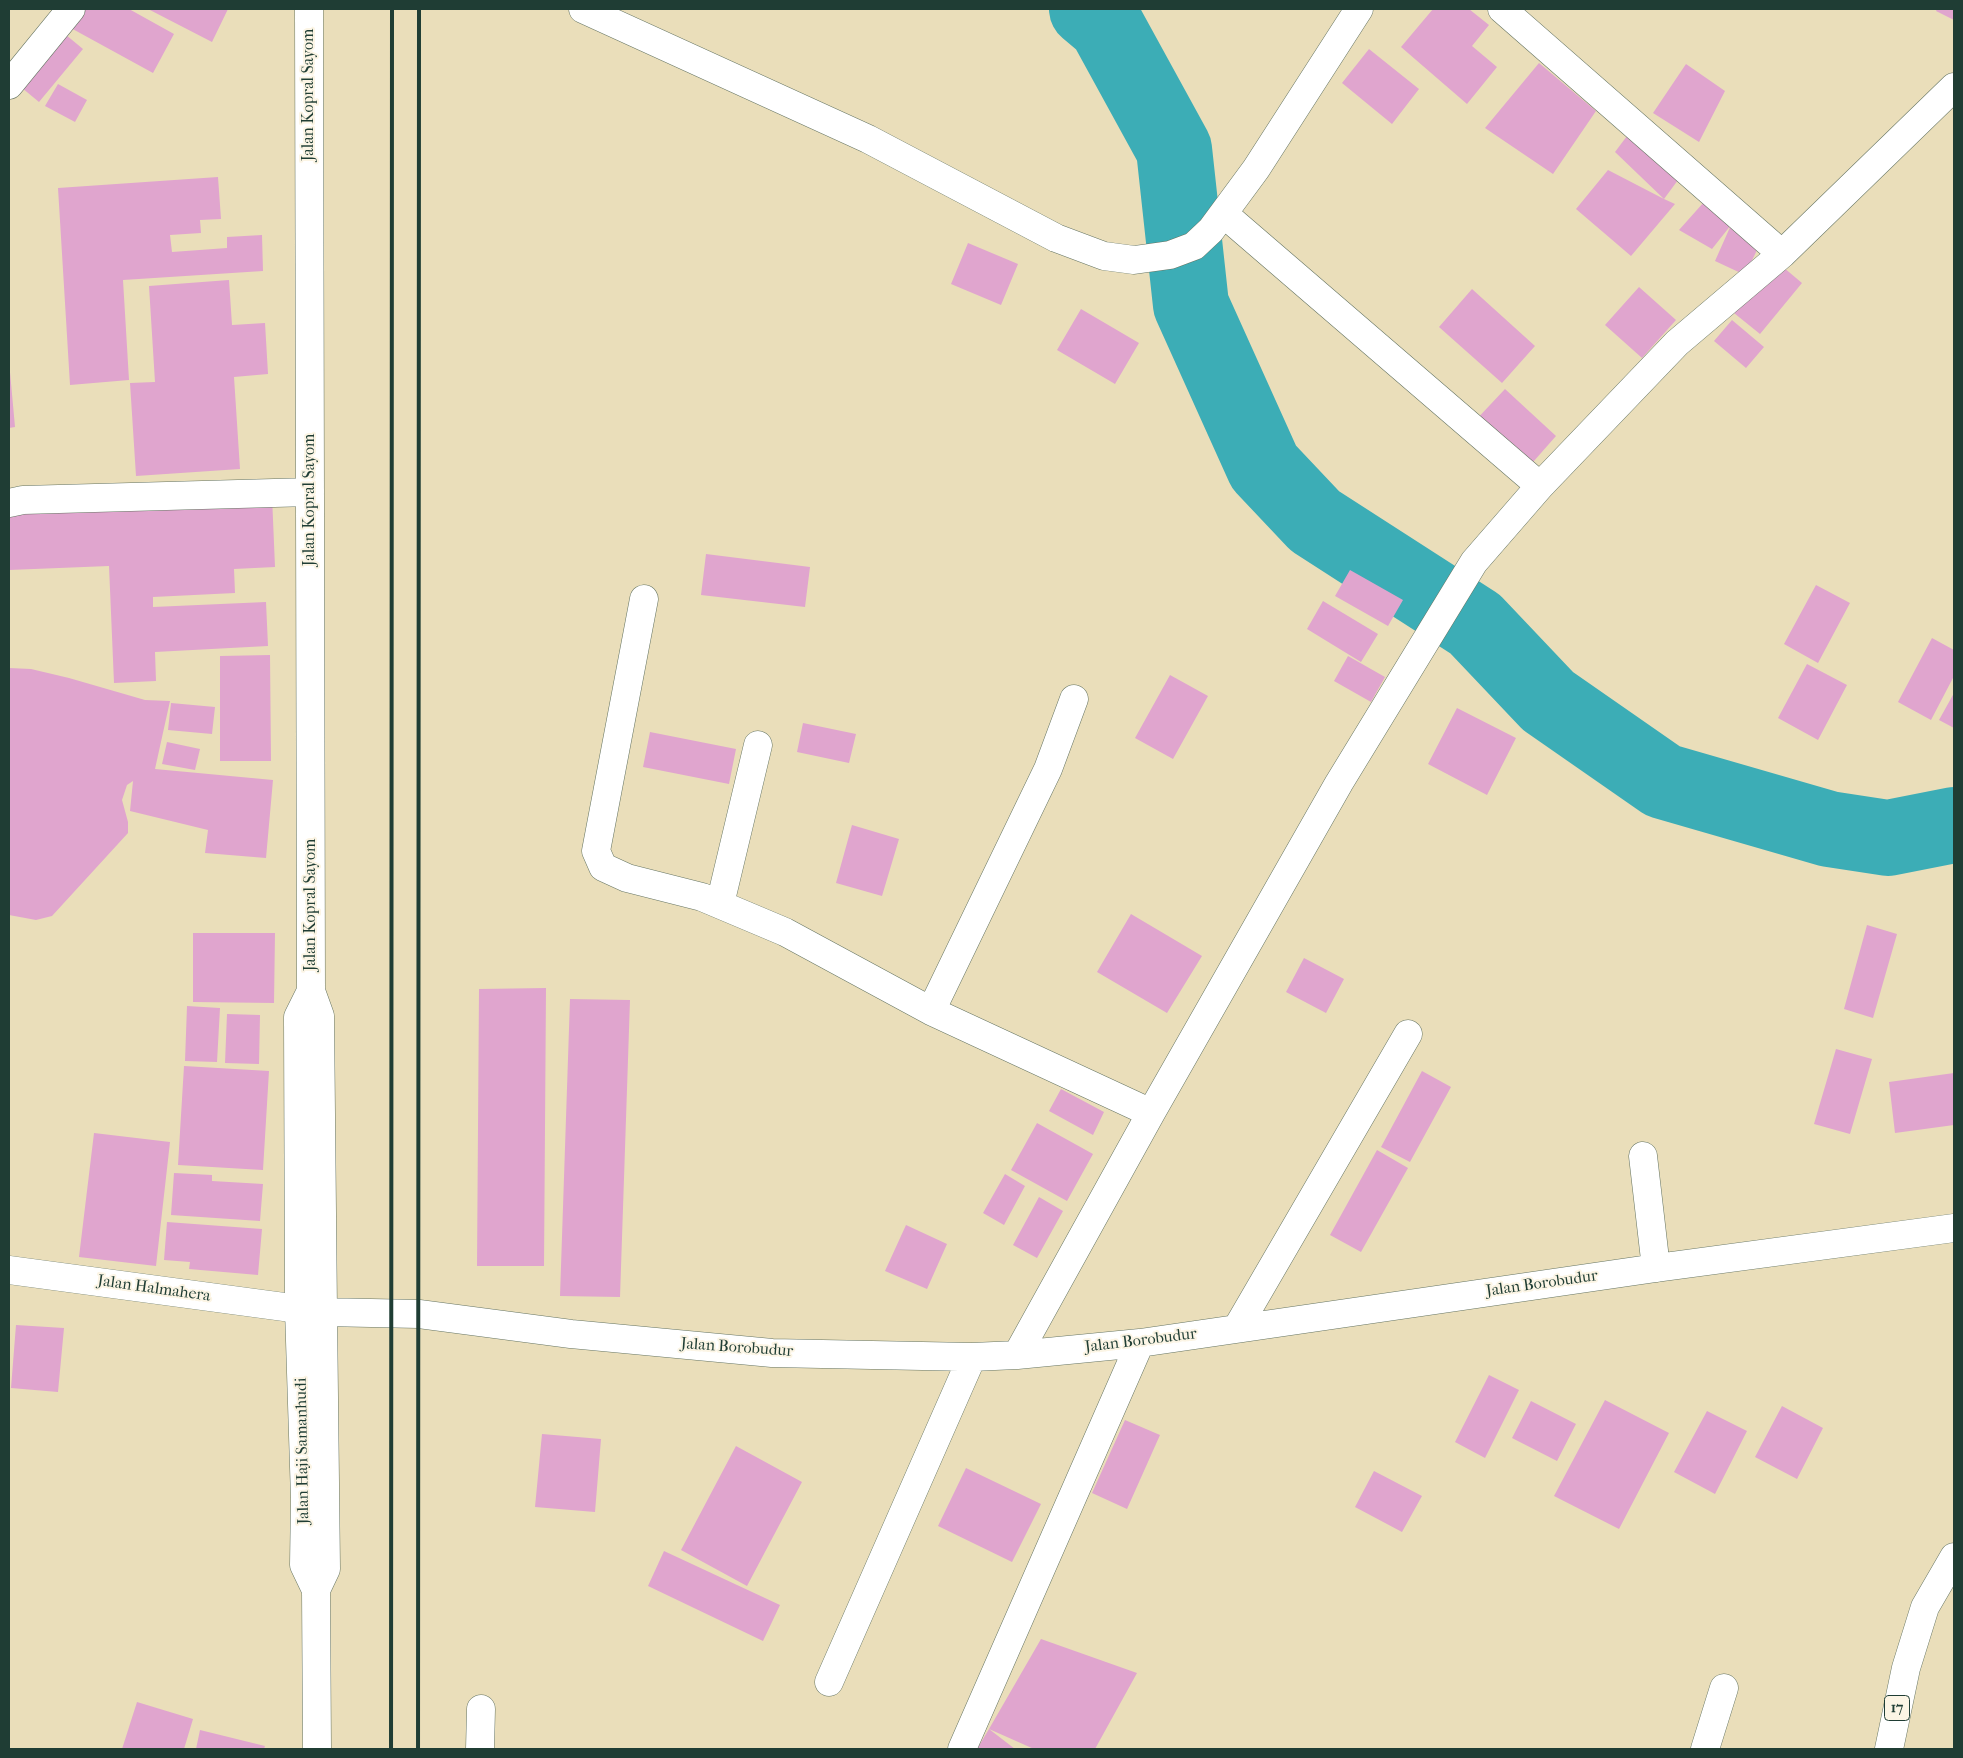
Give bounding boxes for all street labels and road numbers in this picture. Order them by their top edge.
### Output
street label: Jalan Kopral Sayom [299,29,319,161]
street label: Jalan Kopral Sayom [300,434,320,566]
street label: Jalan Kopral Sayom [301,839,321,971]
street label: Jalan Borobudur [1485,1267,1599,1301]
street label: Jalan Halmahera [96,1272,212,1306]
street label: Jalan Borobudur [1084,1325,1198,1357]
street label: Jalan Borobudur [680,1334,794,1362]
street label: Jalan Haji Samanhudi [292,1377,314,1525]
road number: 17 [1884,1696,1910,1720]

